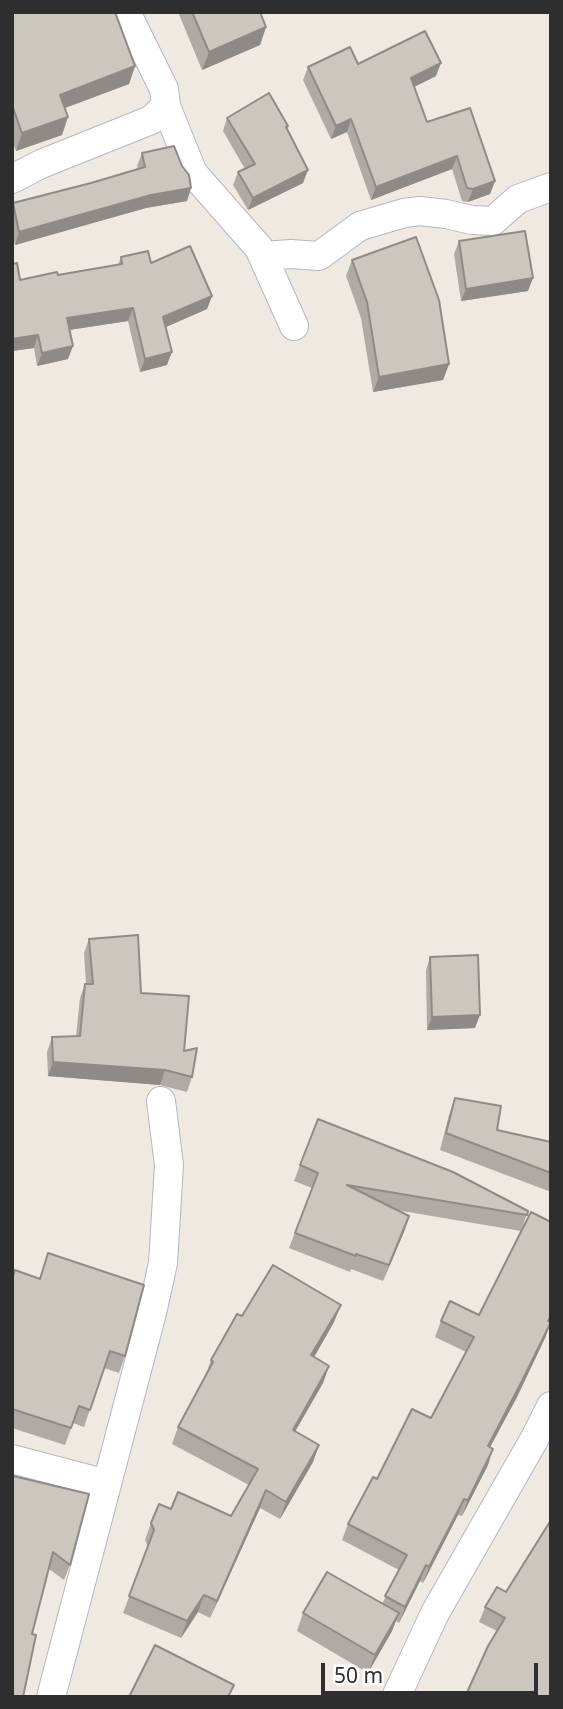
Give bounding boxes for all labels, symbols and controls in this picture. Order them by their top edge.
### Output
scale bar [325,1650,542,1694]
text: 50 m [334,1661,383,1689]

